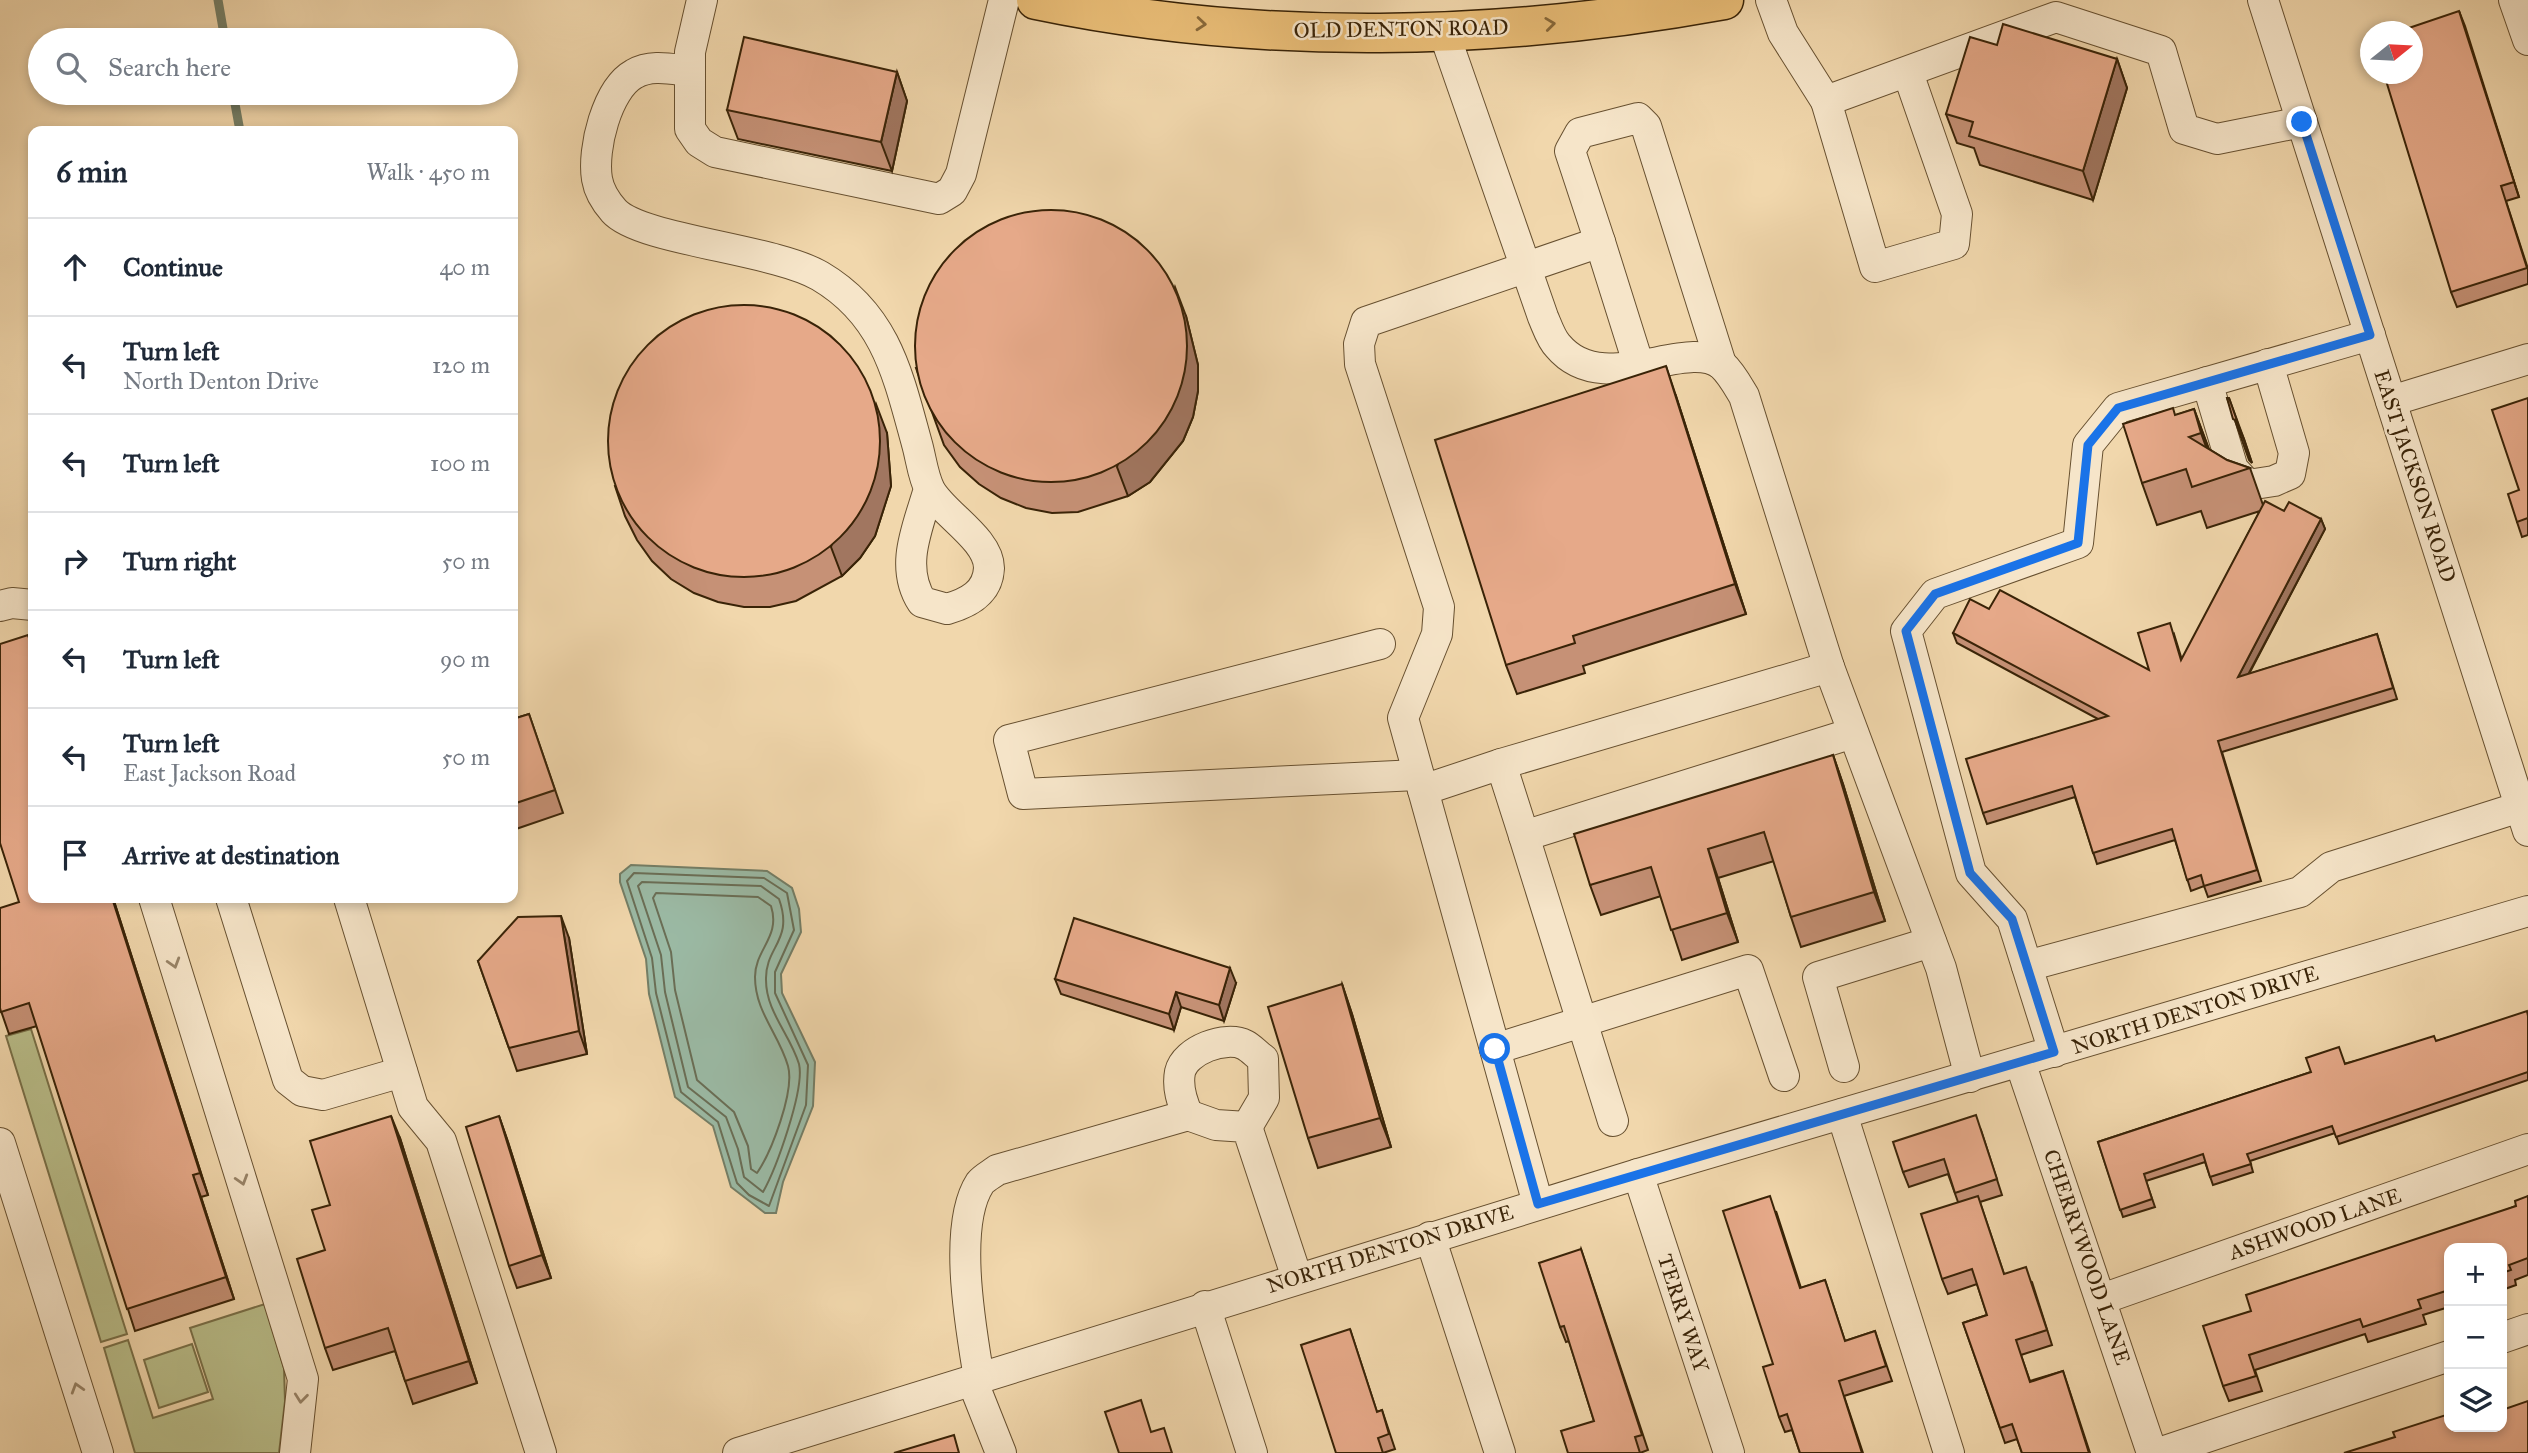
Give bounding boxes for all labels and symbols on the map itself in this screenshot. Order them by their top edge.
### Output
street label: OLD DENTON ROAD [1293,14,1509,44]
one-way arrow [1195,16,1206,31]
one-way arrow [1544,17,1556,32]
north arrow [2360,21,2423,84]
route end [2286,106,2317,137]
street label: EAST JACKSON ROAD [2368,366,2462,586]
one-way arrow [166,957,181,969]
street label: NORTH DENTON DRIVE [2069,960,2321,1060]
route start [1479,1033,1510,1064]
street label: CHERRYWOOD LANE [2038,1146,2136,1368]
one-way arrow [233,1174,248,1186]
street label: ASHWOOD LANE [2225,1182,2404,1266]
street label: NORTH DENTON DRIVE [1264,1199,1516,1299]
street label: TERRY WAY [1652,1251,1714,1376]
one-way arrow [71,1382,85,1395]
one-way arrow [294,1393,309,1404]

